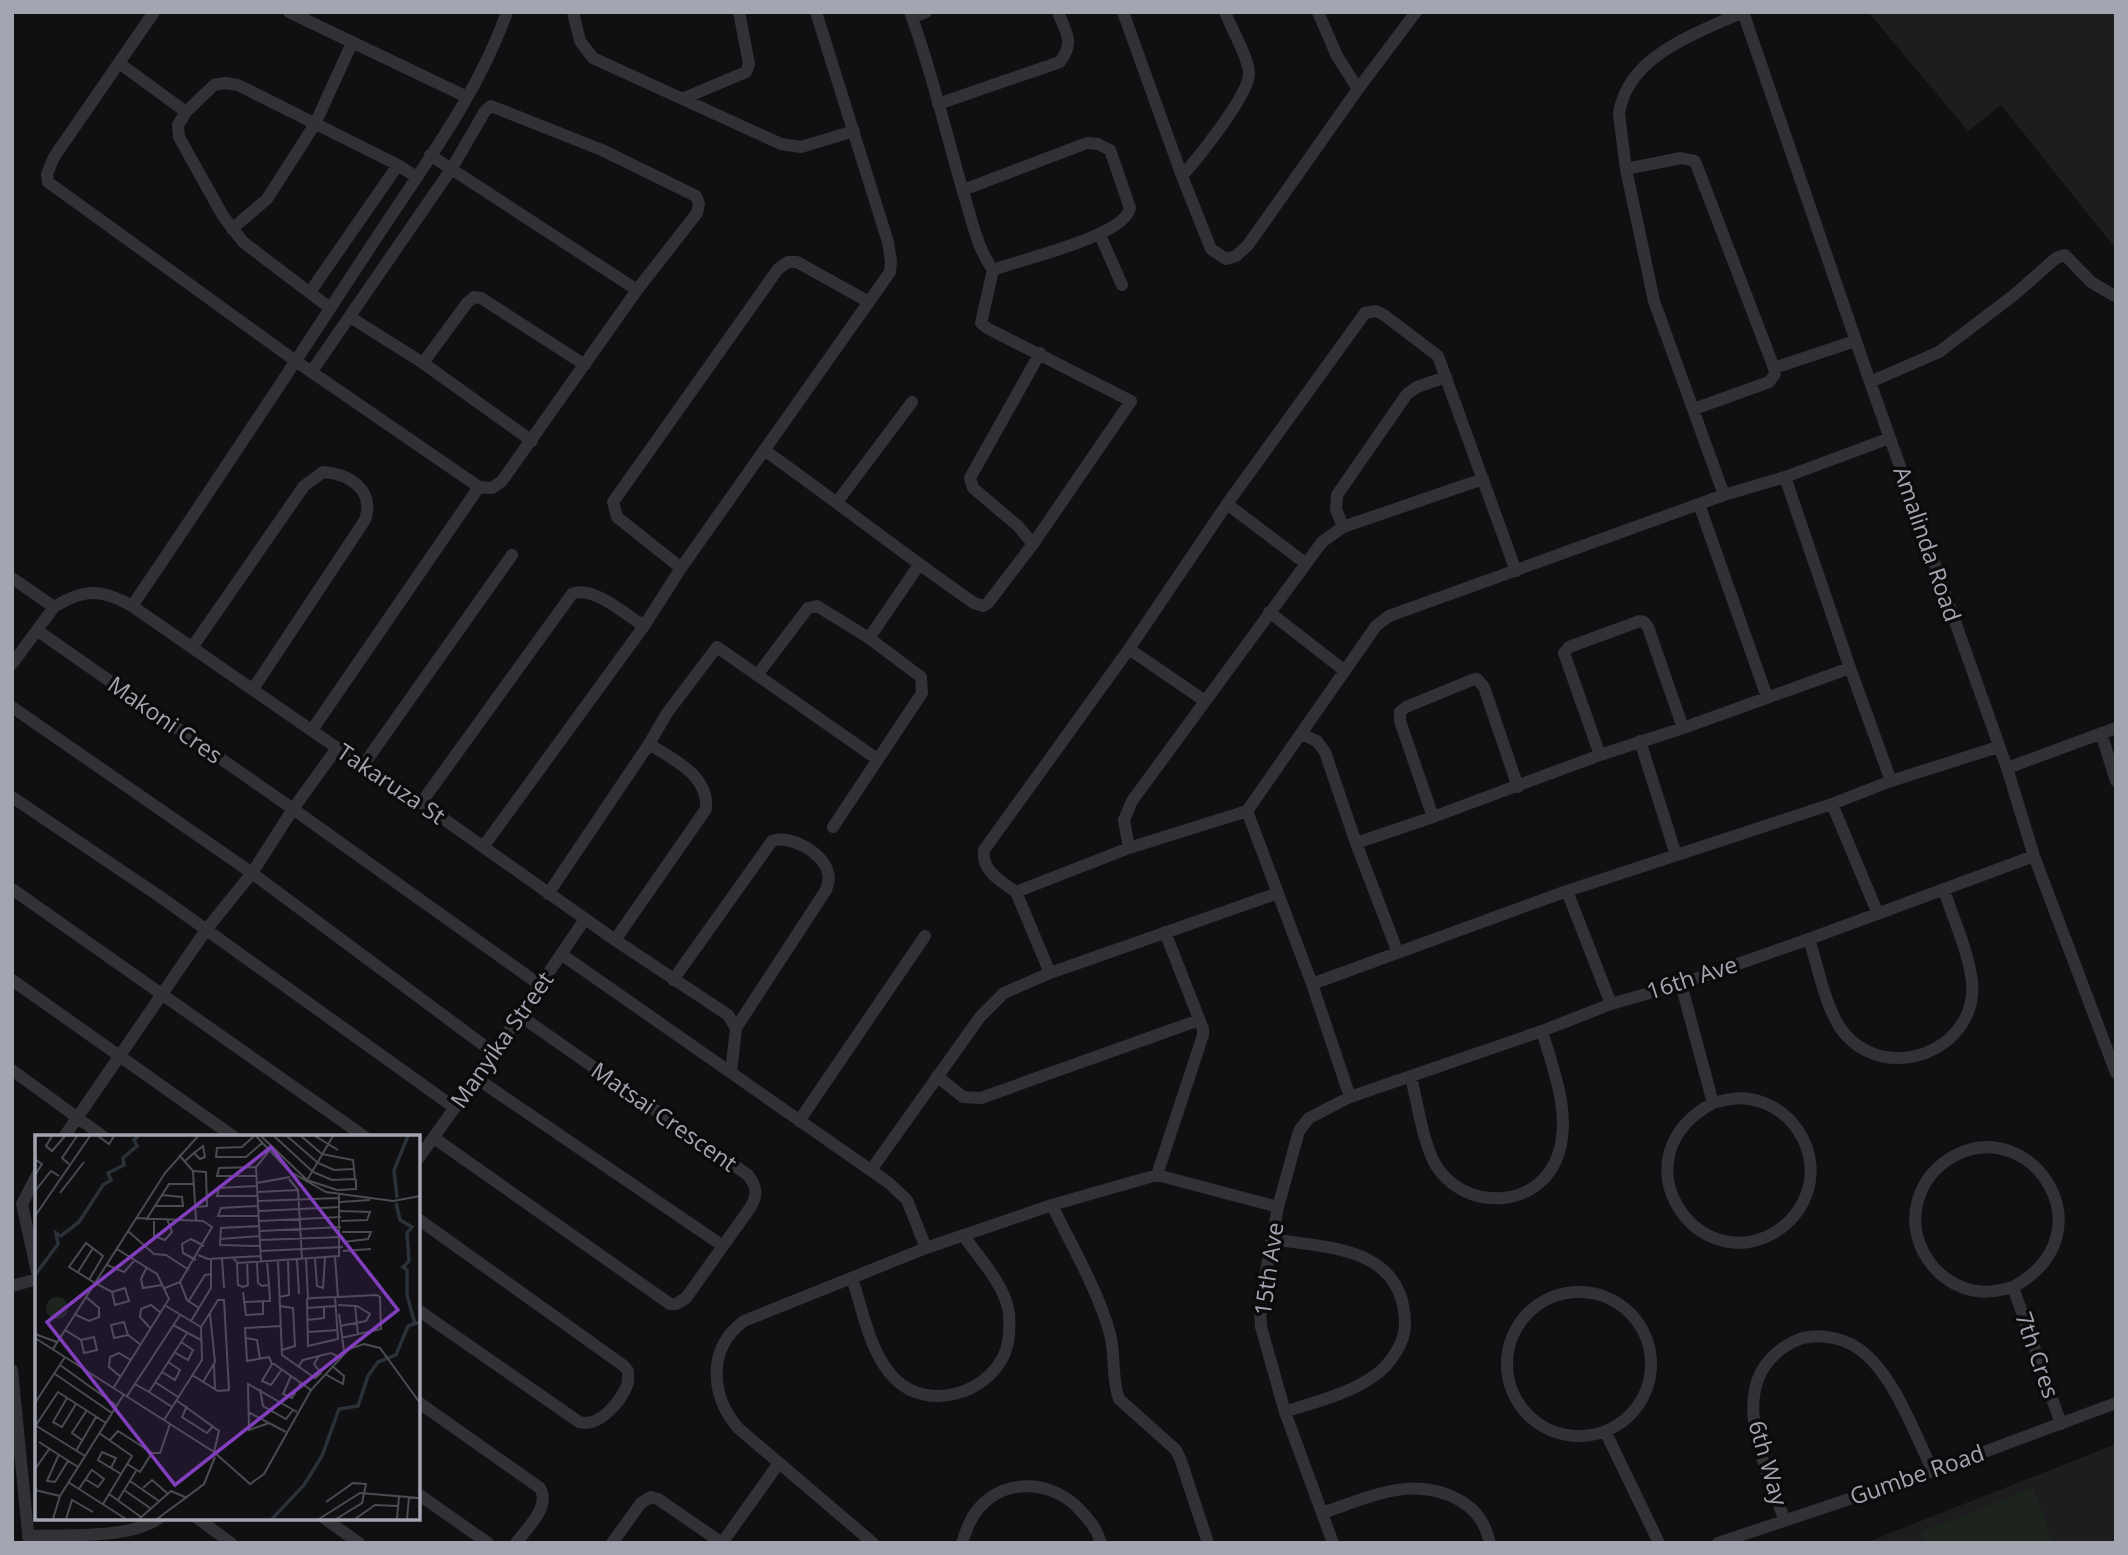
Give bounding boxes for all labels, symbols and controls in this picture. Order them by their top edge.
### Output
street label: Amalinda Road [1886,462,1969,625]
street label: Makoni Cres [102,668,229,770]
street label: Takaruza St [331,735,452,831]
street label: 16th Ave [1642,947,1741,1007]
street label: Manyika Street [442,965,560,1114]
street label: Matsai Crescent [585,1054,744,1178]
inset map [35,1135,420,1520]
street label: 15th Ave [1246,1220,1290,1317]
street label: 7th Cres [2008,1307,2068,1402]
street label: 6th Way [1742,1417,1796,1509]
street label: Gumbe Road [1845,1436,1988,1512]

